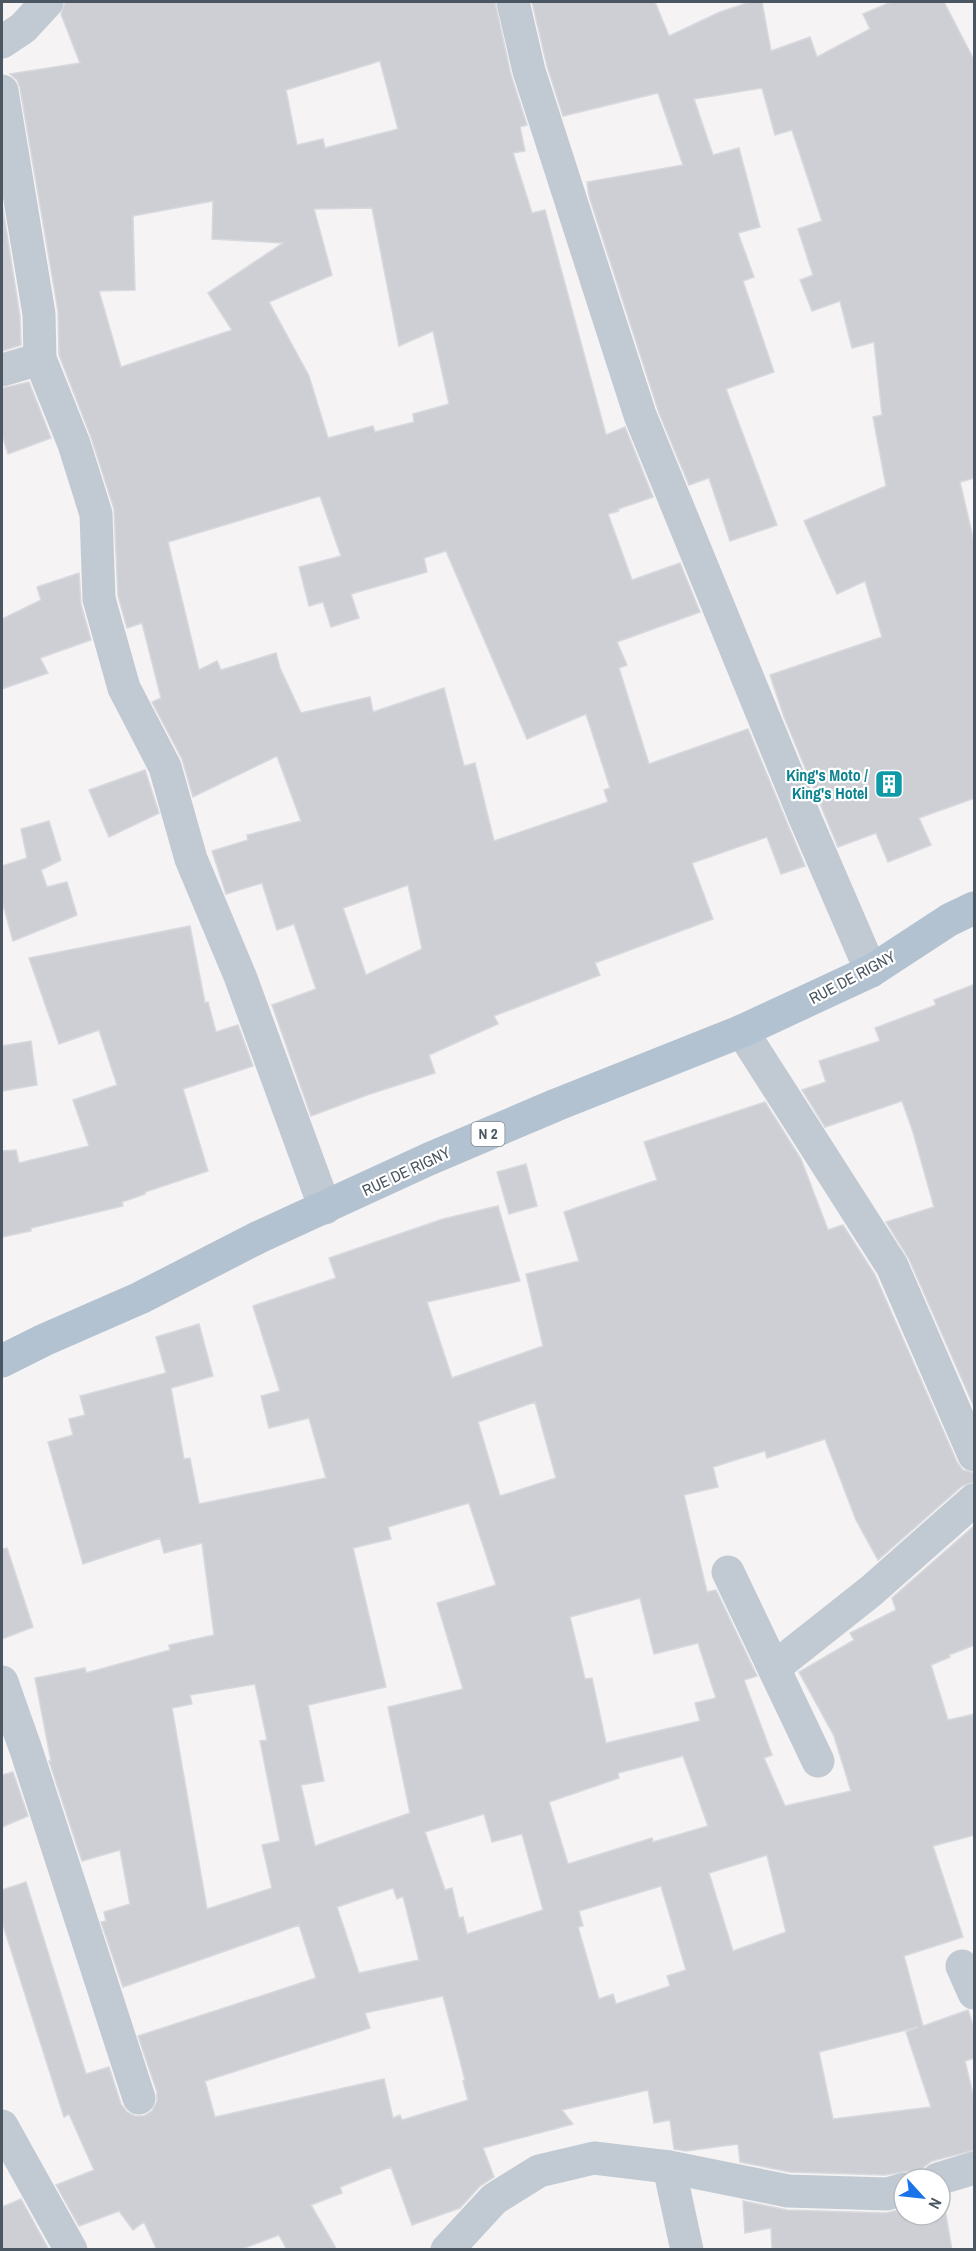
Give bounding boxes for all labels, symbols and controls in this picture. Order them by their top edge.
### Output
place label: King's Moto / King's Hotel [786,764,868,804]
building icon: King's Moto / King's Hotel [873,768,905,800]
street label: RUE DE RIGNY [805,945,899,1009]
road number: N 2 [472,1122,504,1146]
street label: RUE DE RIGNY [358,1141,454,1201]
north arrow [892,2167,952,2227]
text: N [923,2195,947,2213]

